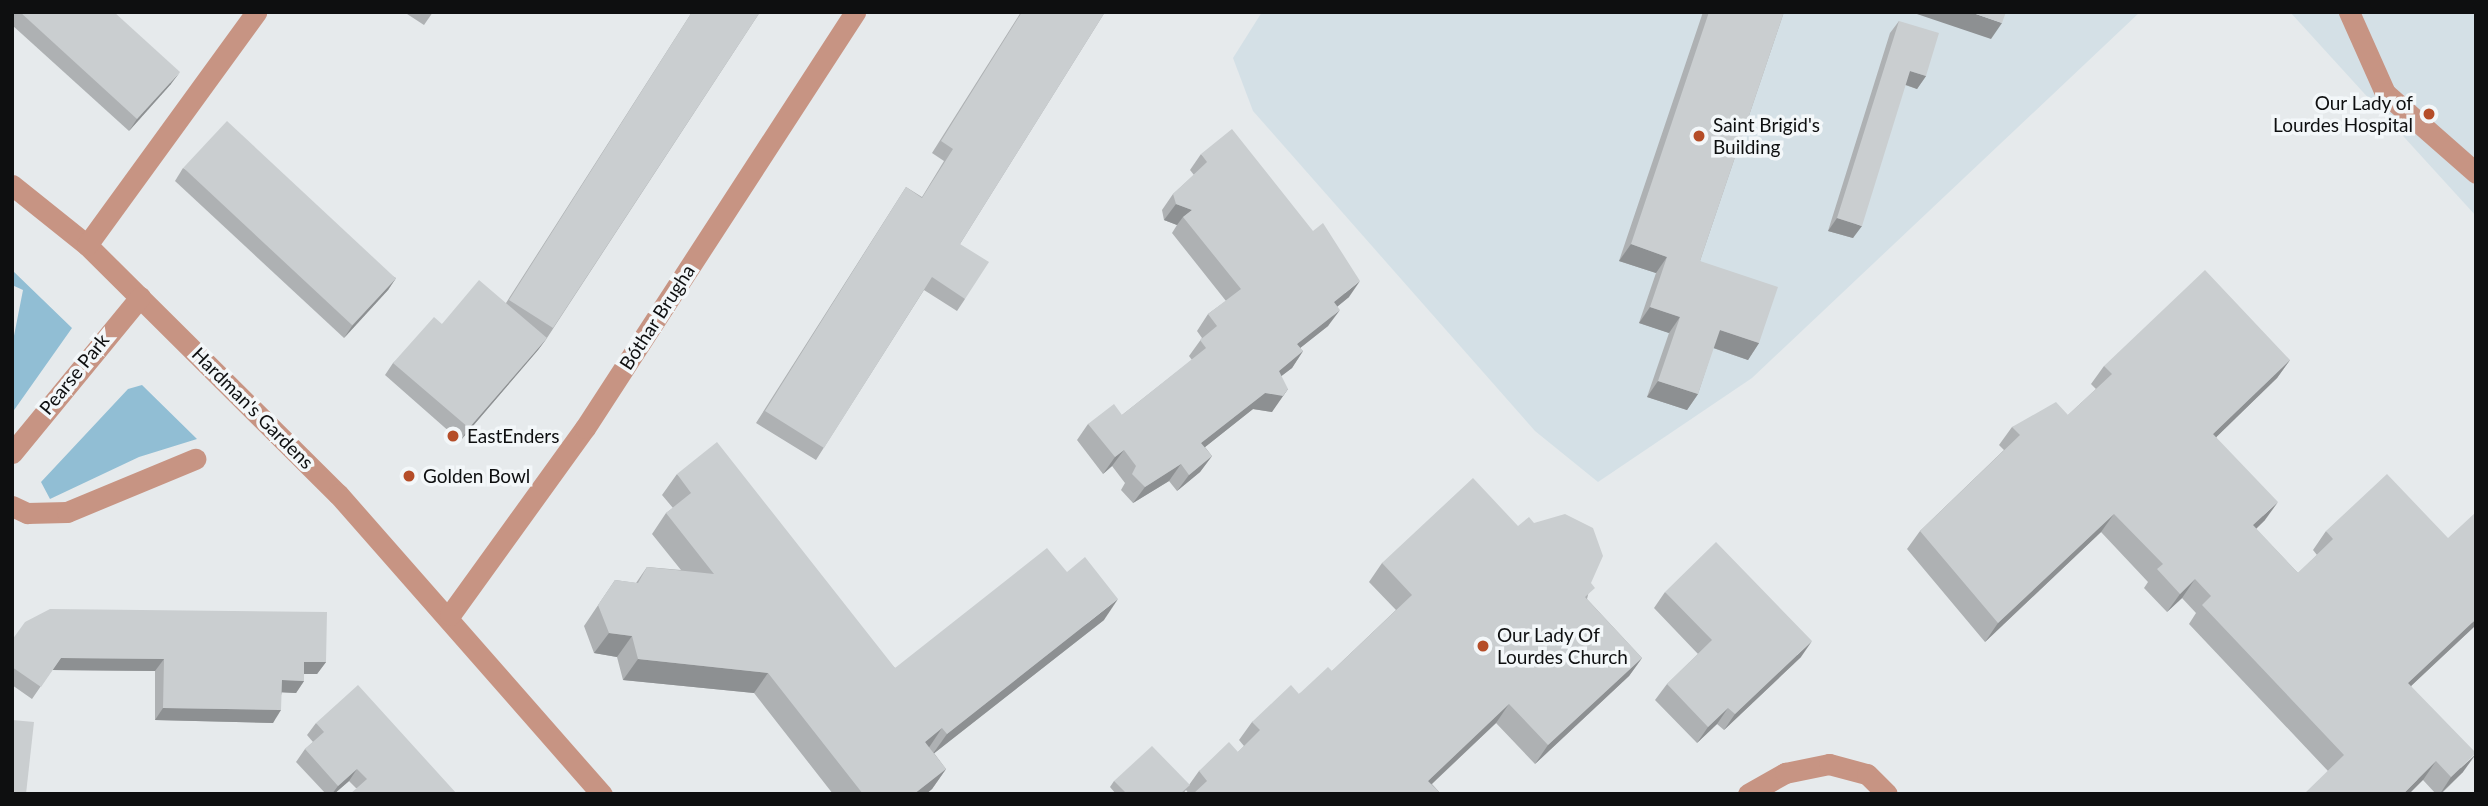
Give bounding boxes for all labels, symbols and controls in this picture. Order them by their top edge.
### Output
place label: Our Lady of Lourdes Hospital [2273,92,2413,136]
marker: Our Lady of Lourdes Hospital [2419,104,2439,124]
place label: Saint Brigid's Building [1713,114,1820,158]
marker: Saint Brigid's Building [1691,128,1707,144]
street label: Bóthar Brugha [615,260,699,374]
street label: Pearse Park [34,329,114,419]
street label: Hardman's Gardens [188,343,318,473]
place label: EastEnders [467,425,559,447]
marker: EastEnders [445,428,461,444]
place label: Golden Bowl [423,465,530,487]
marker: Golden Bowl [401,468,417,484]
place label: Our Lady Of Lourdes Church [1497,624,1628,668]
marker: Our Lady Of Lourdes Church [1475,638,1491,654]

